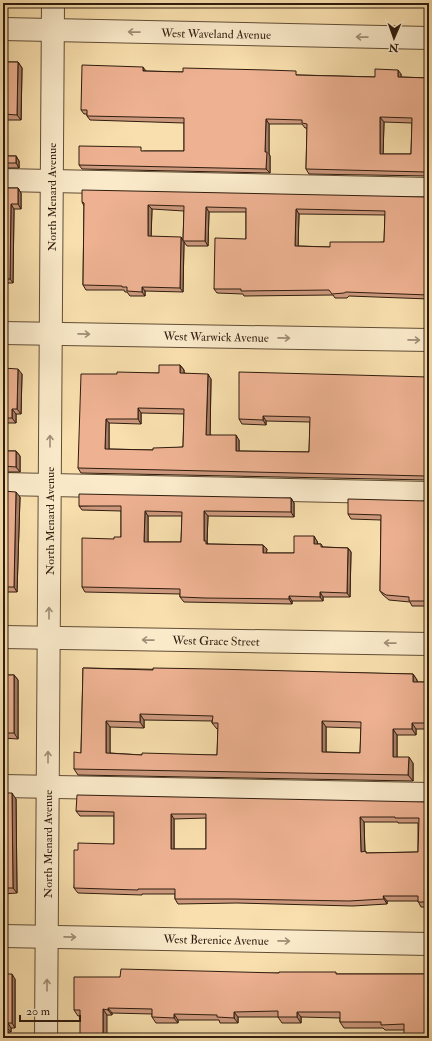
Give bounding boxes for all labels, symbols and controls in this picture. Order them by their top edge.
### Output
north arrow [374,18,414,58]
street label: West Waveland Avenue [160,26,271,43]
one-way arrow [128,28,141,36]
one-way arrow [356,33,369,40]
text: N [387,41,400,54]
street label: North Menard Avenue [45,143,60,251]
street label: West Warwick Avenue [162,329,269,346]
one-way arrow [77,330,90,338]
one-way arrow [277,334,290,342]
one-way arrow [407,336,420,344]
one-way arrow [46,435,54,448]
street label: North Menard Avenue [43,467,58,575]
one-way arrow [45,607,53,620]
street label: West Grace Street [171,633,260,650]
one-way arrow [142,636,155,644]
one-way arrow [384,640,397,647]
one-way arrow [44,751,52,764]
street label: North Menard Avenue [41,790,56,898]
street label: West Berenice Avenue [162,932,269,949]
one-way arrow [63,933,76,941]
one-way arrow [277,937,290,945]
one-way arrow [43,979,51,992]
scale bar [20,997,80,1023]
text: 20 m [26,1004,51,1019]

